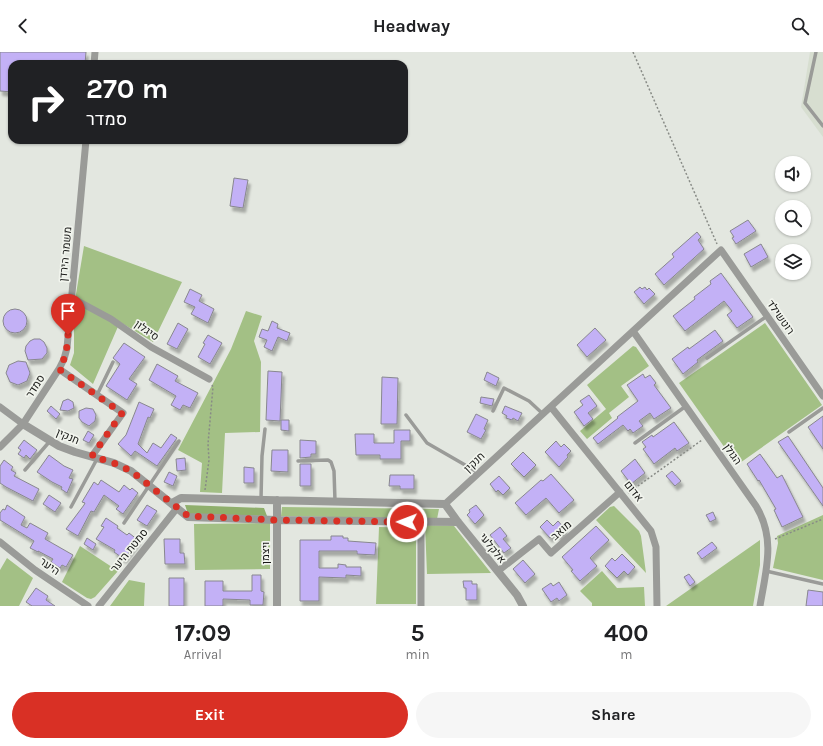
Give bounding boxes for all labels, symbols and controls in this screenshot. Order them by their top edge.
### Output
icon: back [12,15,34,37]
text: Headway [373,15,450,37]
icon: search [789,15,811,37]
text: 270 m [86,72,168,105]
icon: right [20,76,72,128]
text: סמדר [86,108,127,130]
map controls [775,156,811,280]
button: sound [775,156,811,192]
button: search [775,200,811,236]
street label: משמר הירדן [57,226,74,282]
button: layers [775,244,811,280]
pin [51,294,85,335]
street label: רוטשילד [764,298,797,337]
icon: arrive [57,300,79,322]
street label: סיגלון [132,317,161,343]
street label: סמדר [23,372,48,400]
street label: חנקין [54,426,81,447]
street label: הגולן [721,441,744,467]
street label: חנקין [461,449,488,475]
street label: אדום [621,478,646,504]
position arrow [386,501,428,543]
street label: מואב [548,518,574,543]
street label: סמטת היער [108,526,151,575]
street label: אלקלעי [477,531,509,566]
street label: ויצמן [259,542,272,564]
street label: היער [37,555,62,578]
text: 17:09 [174,619,231,647]
text: 5 [411,619,425,647]
text: 400 [604,619,649,647]
text: Arrival [184,647,222,662]
text: min [406,647,430,662]
text: m [620,647,632,662]
button: Exit [12,692,408,738]
button: Share [416,692,811,738]

